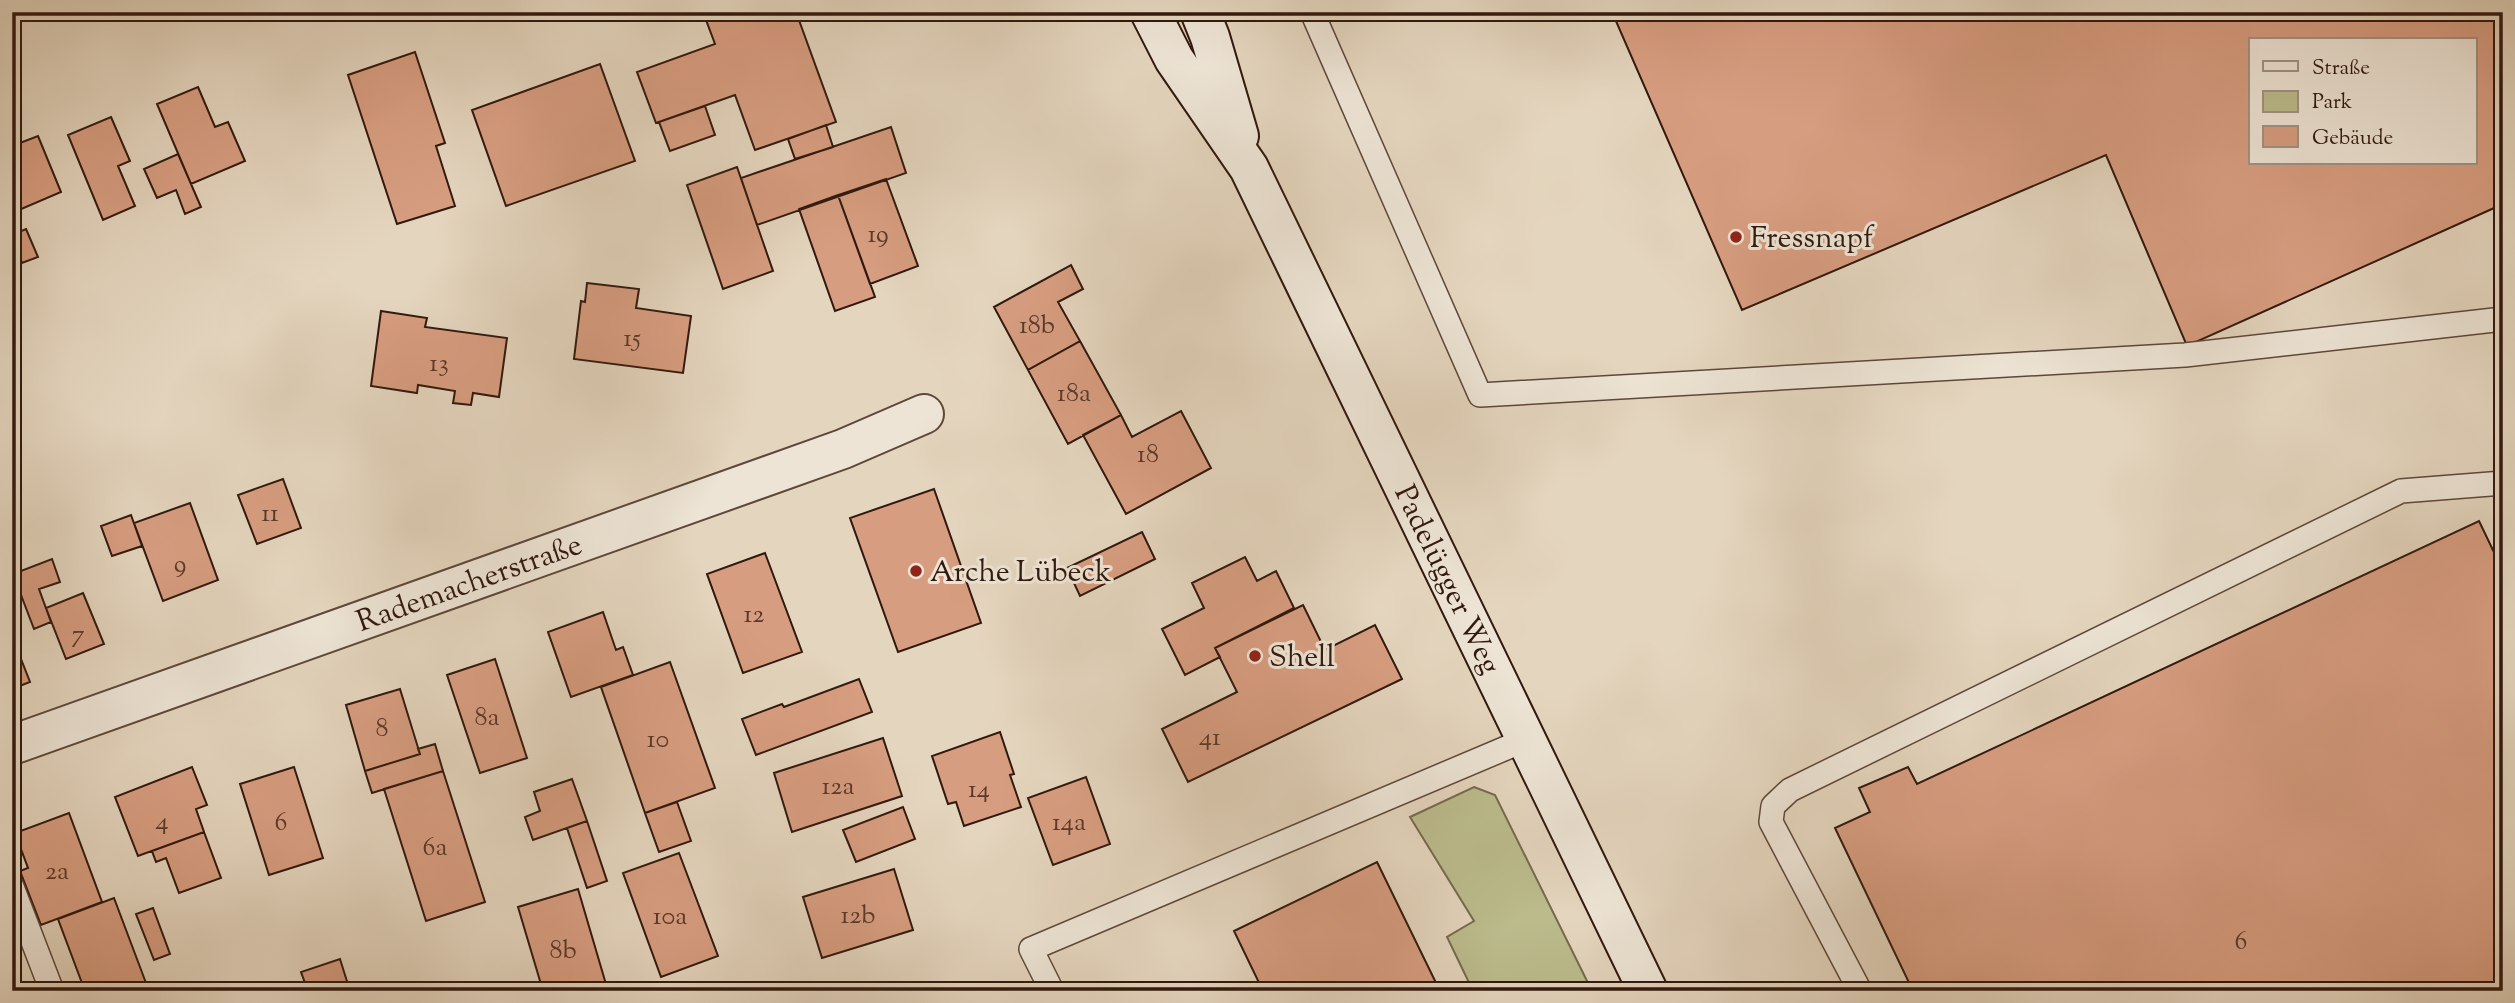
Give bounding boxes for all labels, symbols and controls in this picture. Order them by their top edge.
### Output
legend [2249,38,2476,164]
text: Straße [2312,54,2370,84]
text: Park [2312,88,2353,118]
text: Gebäude [2312,124,2393,154]
house number: 19 [867,217,889,254]
place label: Fressnapf [1750,218,1875,261]
marker: Fressnapf [1728,229,1744,245]
house number: 18b [1019,308,1055,345]
house number: 15 [623,321,641,358]
house number: 13 [429,346,449,383]
house number: 18a [1057,376,1091,413]
house number: 18 [1137,437,1159,474]
street label: Padelügger Weg [1382,478,1510,682]
house number: 11 [261,496,279,533]
street label: Rademacherstraße [351,525,588,645]
house number: 9 [174,547,186,584]
place label: Arche Lübeck [930,552,1111,595]
marker: Arche Lübeck [908,563,924,579]
house number: 12 [743,597,765,634]
house number: 7 [71,617,85,654]
place label: Shell [1269,637,1335,680]
marker: Shell [1247,648,1263,664]
house number: 8a [475,700,500,737]
house number: 8 [375,711,389,748]
house number: 41 [1199,720,1221,757]
house number: 10 [647,722,669,759]
house number: 12a [822,769,855,806]
house number: 14 [968,772,990,809]
house number: 4 [155,804,169,841]
house number: 6 [275,805,287,842]
house number: 14a [1052,805,1086,842]
house number: 6a [423,830,447,867]
house number: 2a [45,854,69,891]
house number: 12b [841,898,875,935]
house number: 10a [653,899,687,936]
house number: 6 [2235,924,2247,961]
house number: 8b [549,933,577,970]

